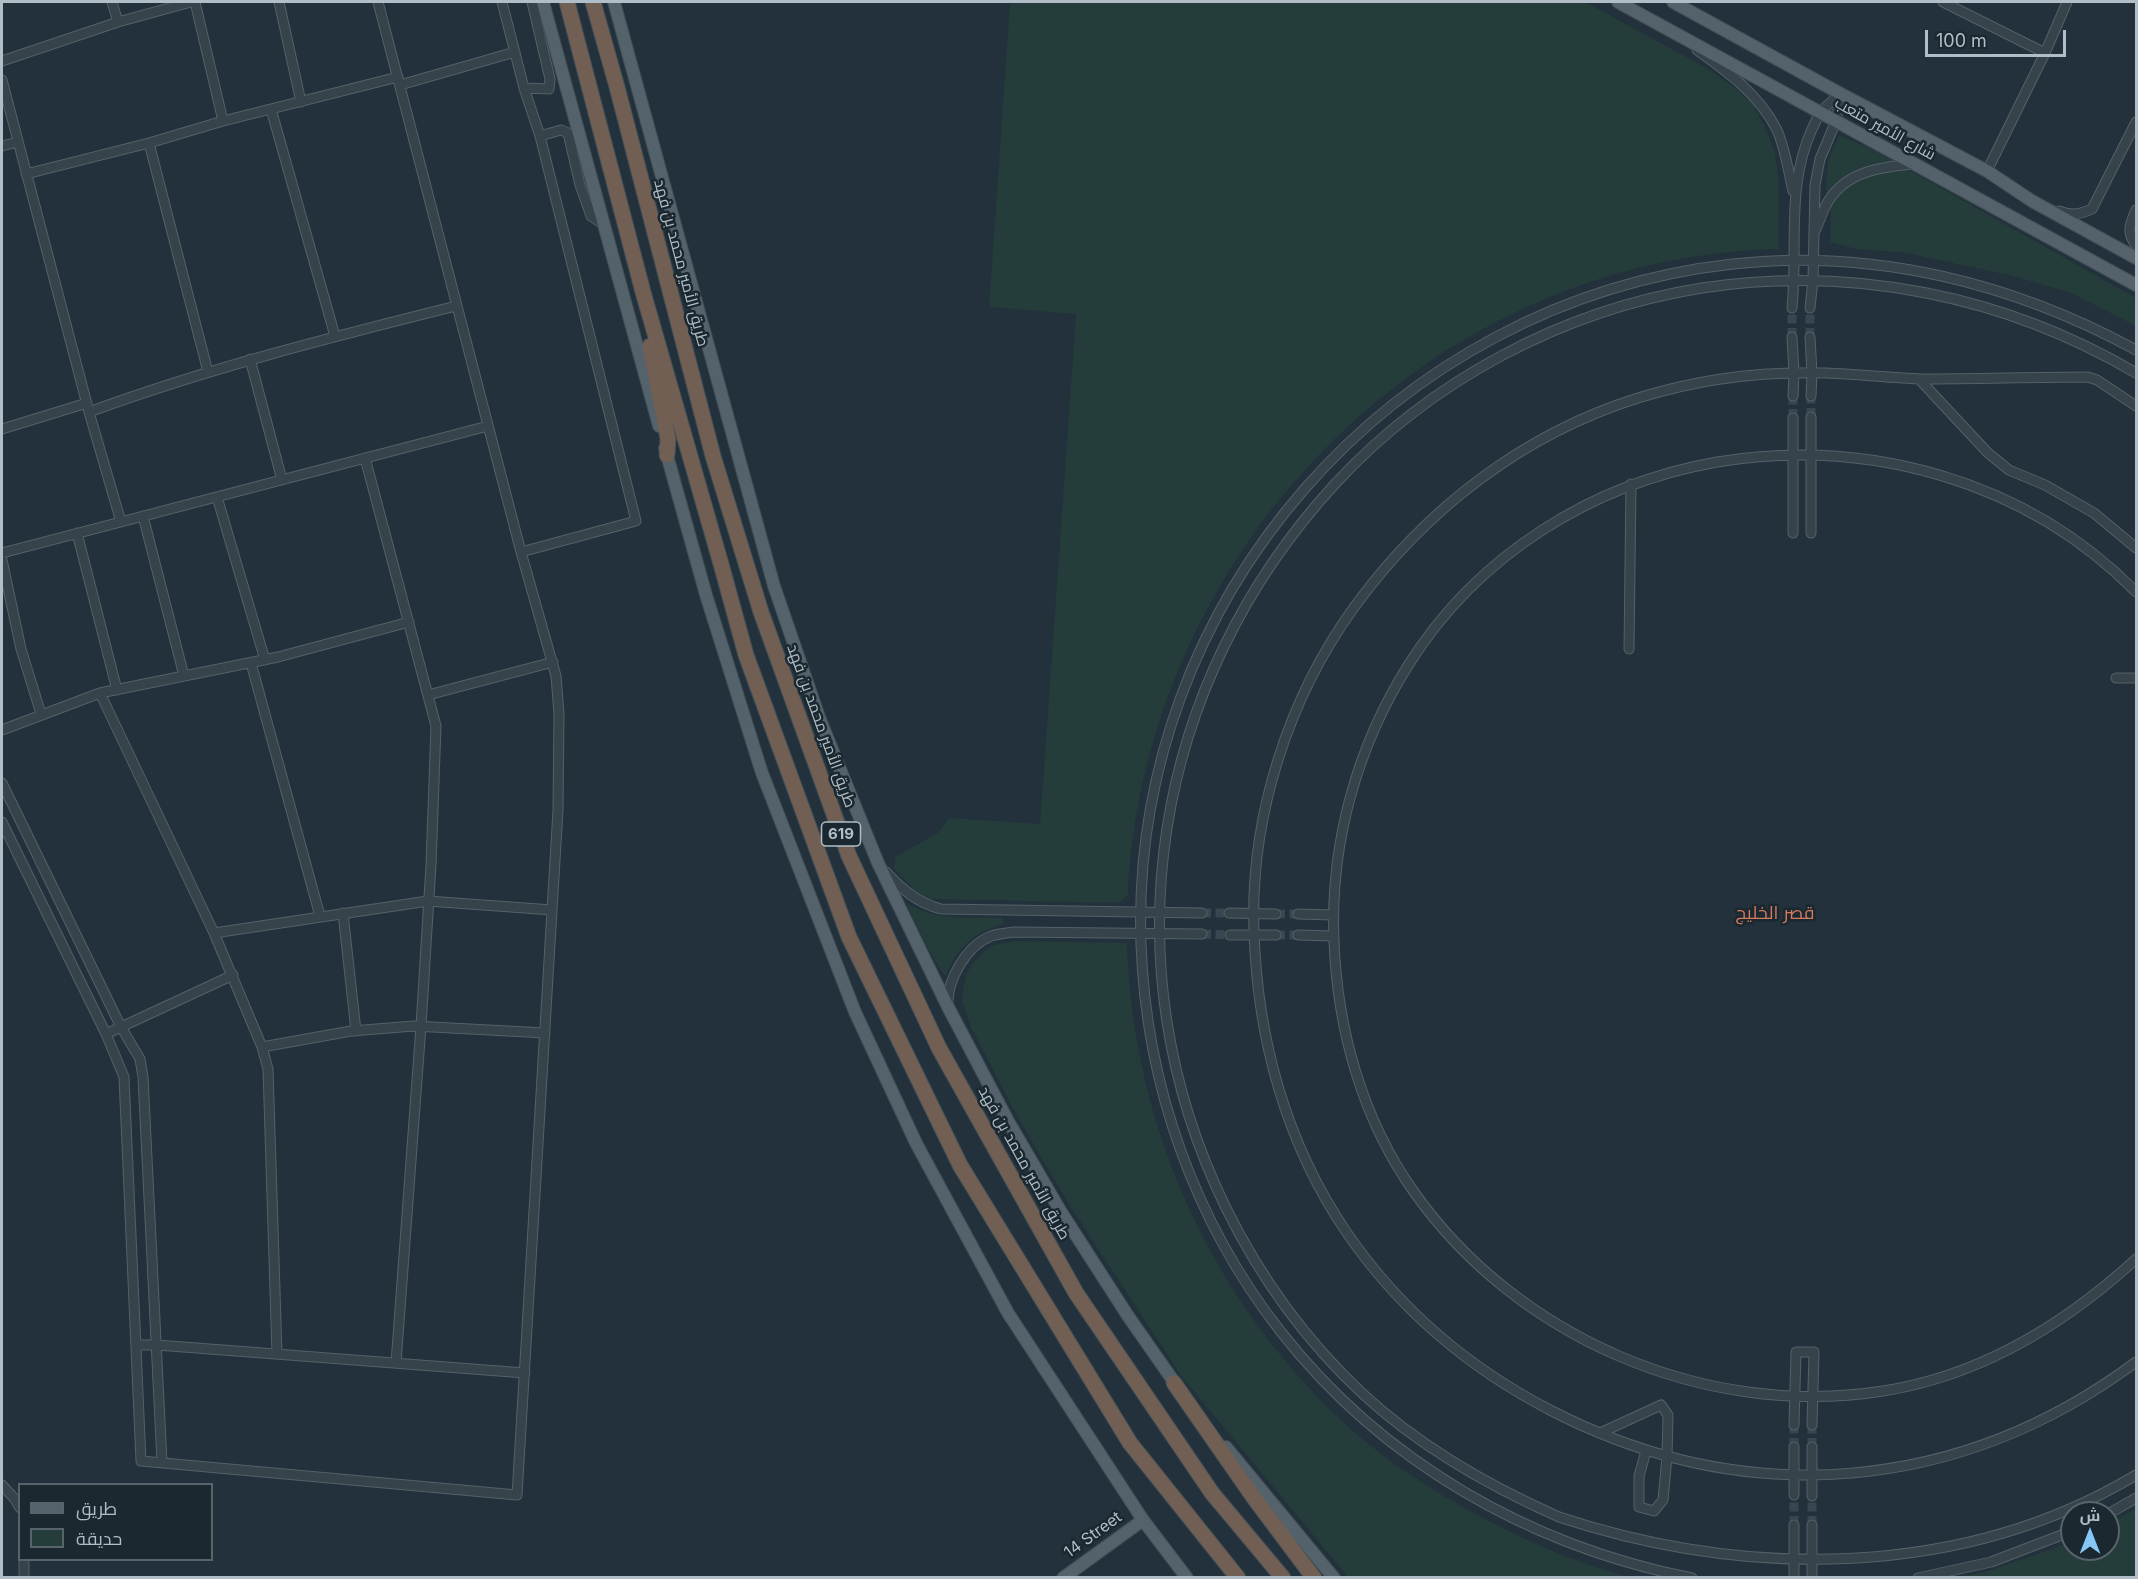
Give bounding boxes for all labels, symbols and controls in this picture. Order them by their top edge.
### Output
scale bar [1928,18,2069,56]
text: 100 m [1936,30,1987,51]
street label: شارع الأمير متعب [1831,93,1939,165]
street label: طريق الأمير محمد بن فهد [649,177,713,349]
street label: طريق الأمير محمد بن فهد [782,642,860,810]
road number: 619 [822,822,860,846]
district label: قصر الخليج [1736,903,1814,925]
street label: طريق الأمير محمد بن فهد [974,1083,1074,1243]
legend [18,1483,213,1561]
text: طريق [76,1498,117,1519]
north arrow [2060,1501,2120,1561]
text: ش [2080,1505,2100,1525]
street label: 14 Street [1060,1508,1126,1562]
text: حديقة [76,1528,122,1549]

